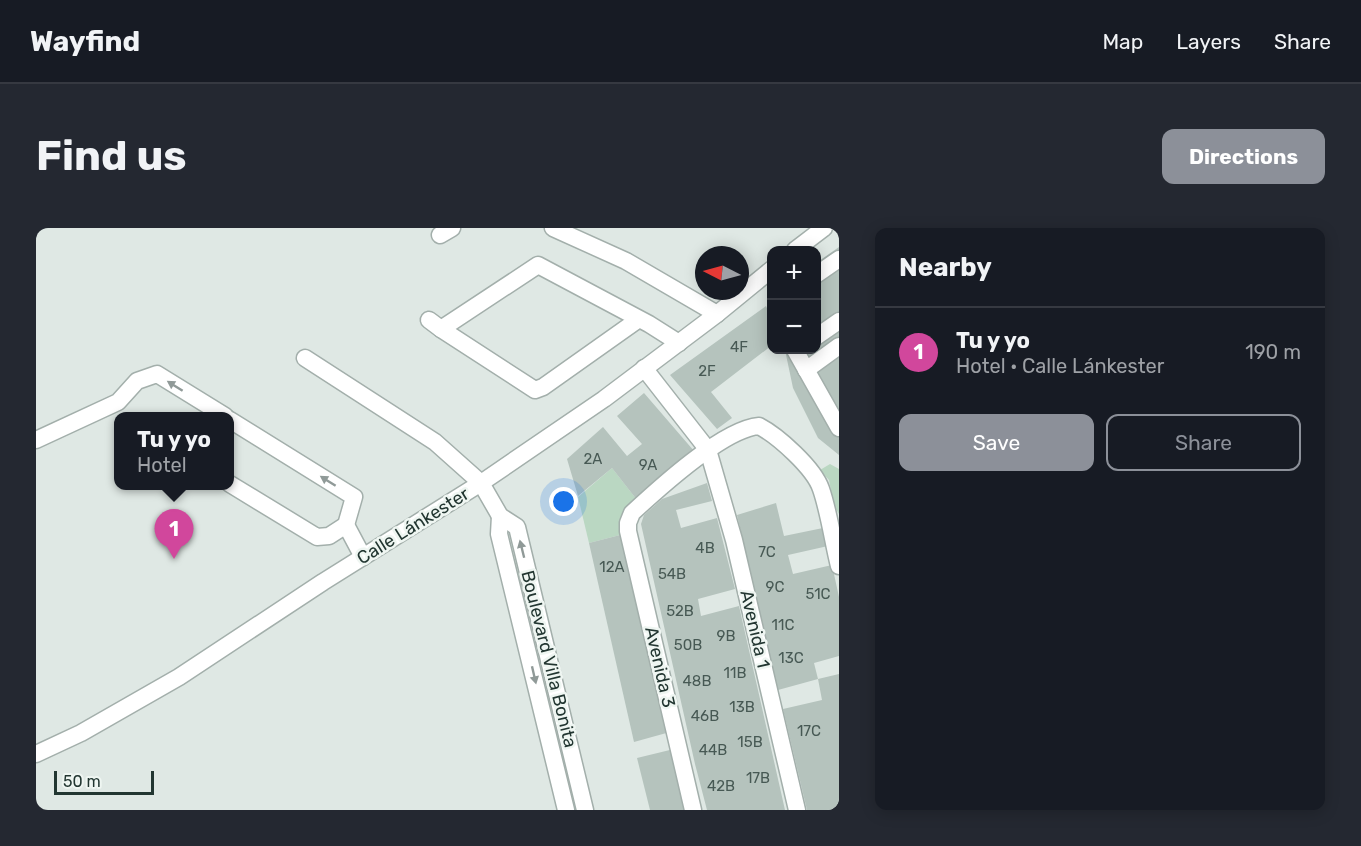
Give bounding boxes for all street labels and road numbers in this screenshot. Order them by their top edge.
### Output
street label: Calle Lánkester [353,483,473,569]
street label: Boulevard Villa Bonita [516,568,582,750]
street label: Avenida 1 [735,588,775,670]
street label: Avenida 3 [640,624,680,710]

